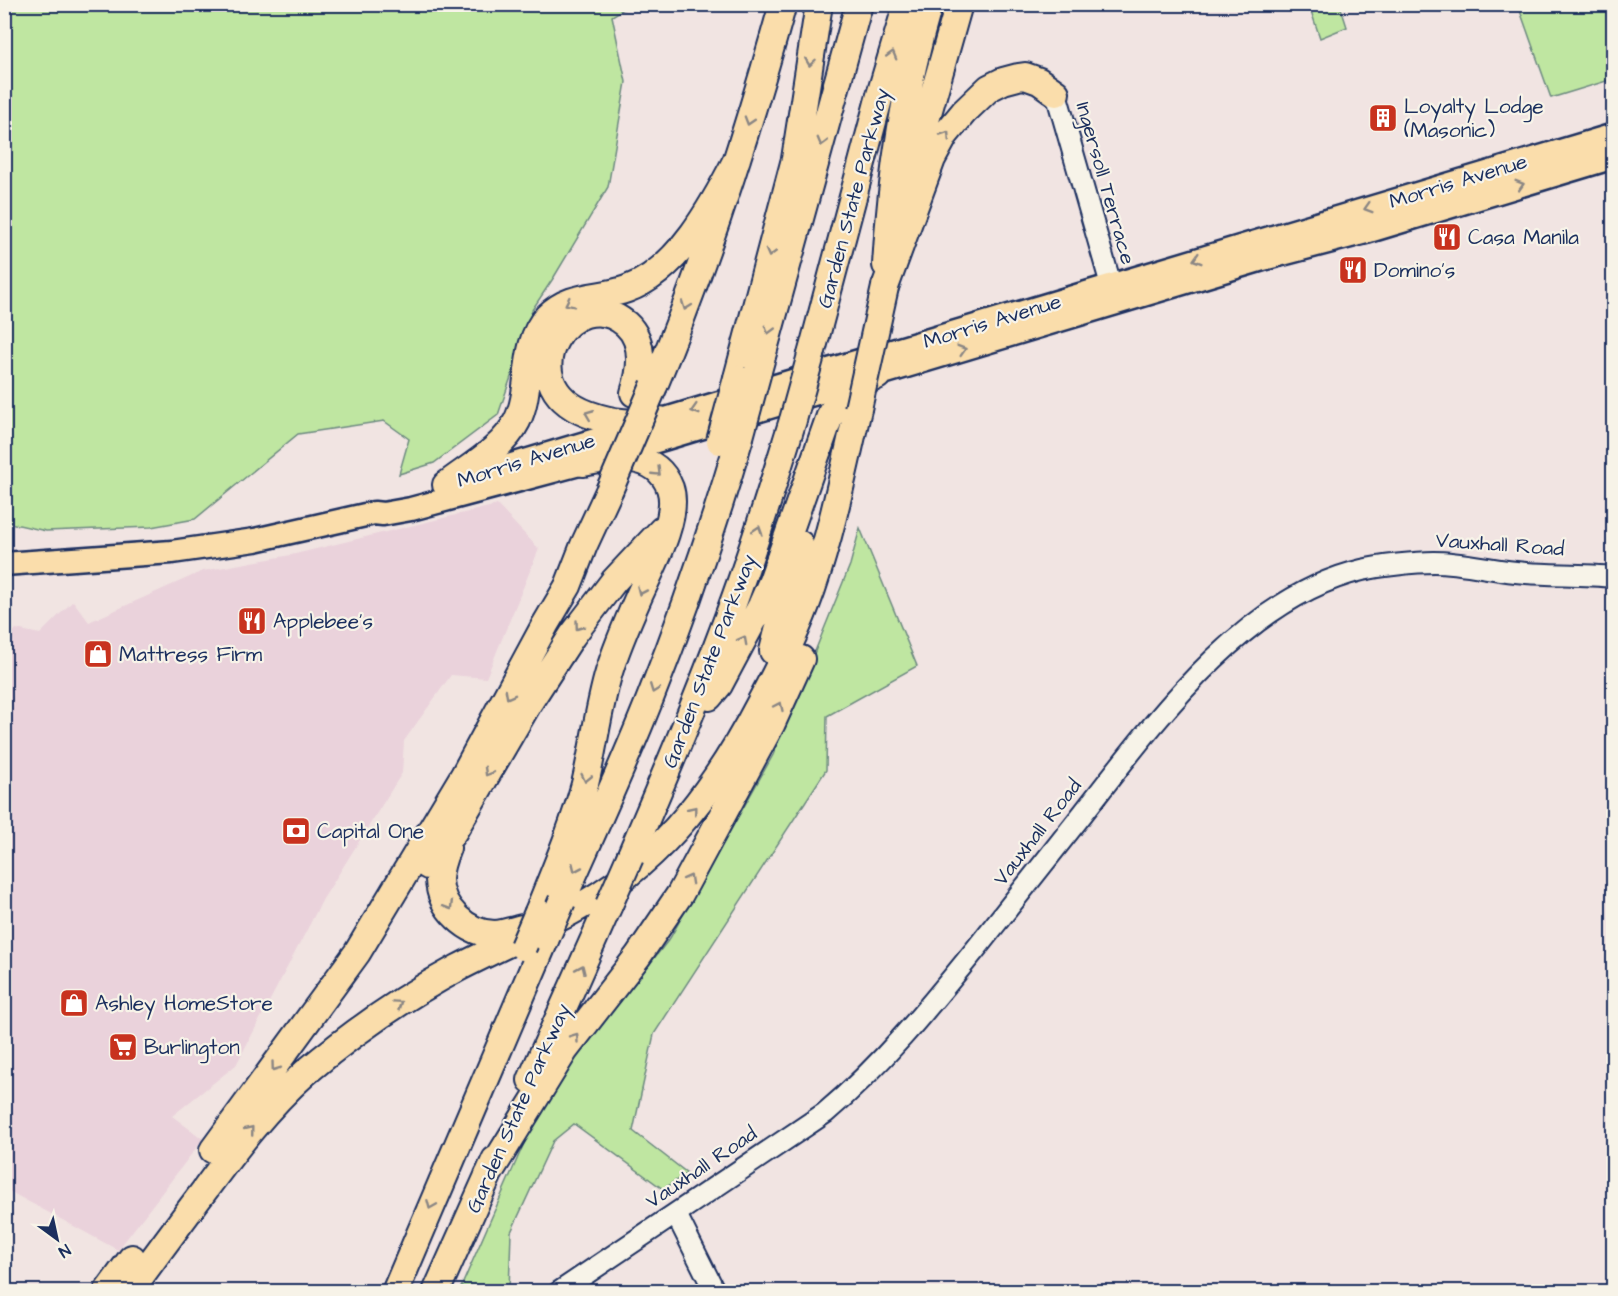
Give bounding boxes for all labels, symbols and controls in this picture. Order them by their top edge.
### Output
one-way arrow [885,50,897,61]
one-way arrow [804,57,817,67]
street label: Garden State Parkway [810,85,899,312]
place label: Loyalty Lodge (Masonic) [1404,92,1544,145]
street label: Ingersoll Terrace [1067,99,1143,268]
building icon: Loyalty Lodge (Masonic) [1367,102,1399,134]
one-way arrow [744,115,756,126]
one-way arrow [939,131,950,142]
one-way arrow [817,136,829,147]
street label: Morris Avenue [1386,147,1531,216]
one-way arrow [1514,180,1525,192]
one-way arrow [1363,201,1374,213]
restaurant icon: Casa Manila [1431,221,1463,253]
place label: Casa Manila [1468,223,1579,252]
one-way arrow [765,248,778,258]
one-way arrow [1192,252,1203,265]
restaurant icon: Domino's [1337,254,1369,286]
place label: Domino's [1374,256,1455,285]
street label: Morris Avenue [920,287,1065,356]
one-way arrow [564,295,575,307]
one-way arrow [681,300,693,311]
one-way arrow [764,324,776,335]
one-way arrow [956,345,967,357]
one-way arrow [690,403,701,415]
one-way arrow [585,409,596,421]
street label: Morris Avenue [454,426,599,495]
one-way arrow [650,464,661,475]
one-way arrow [751,525,764,536]
street label: Vauxhall Road [1435,526,1565,563]
street label: Garden State Parkway [655,550,766,773]
one-way arrow [637,585,649,596]
restaurant icon: Applebee's [236,605,268,637]
place label: Applebee's [273,607,373,637]
one-way arrow [575,620,586,631]
one-way arrow [736,636,747,646]
shop icon: Mattress Firm [82,638,114,670]
place label: Mattress Firm [119,640,263,669]
one-way arrow [649,683,661,694]
one-way arrow [504,688,516,699]
one-way arrow [772,702,784,713]
one-way arrow [483,766,495,776]
one-way arrow [581,772,594,782]
street label: Vauxhall Road [986,772,1089,892]
one-way arrow [686,806,697,817]
bank icon: Capital One [280,815,312,847]
place label: Capital One [317,817,424,847]
one-way arrow [572,861,584,872]
one-way arrow [681,875,693,885]
one-way arrow [442,899,453,910]
one-way arrow [574,964,586,975]
shop icon: Ashley HomeStore [58,987,90,1019]
place label: Ashley HomeStore [95,989,273,1020]
street label: Garden State Parkway [459,998,580,1218]
one-way arrow [391,1000,402,1011]
supermarket icon: Burlington [107,1031,139,1063]
place label: Burlington [144,1033,240,1064]
one-way arrow [568,1033,579,1044]
one-way arrow [271,1060,282,1071]
street label: Vauxhall Road [640,1119,763,1215]
one-way arrow [243,1126,254,1137]
one-way arrow [426,1199,438,1210]
north arrow [27,1209,87,1269]
text: N [54,1239,75,1263]

